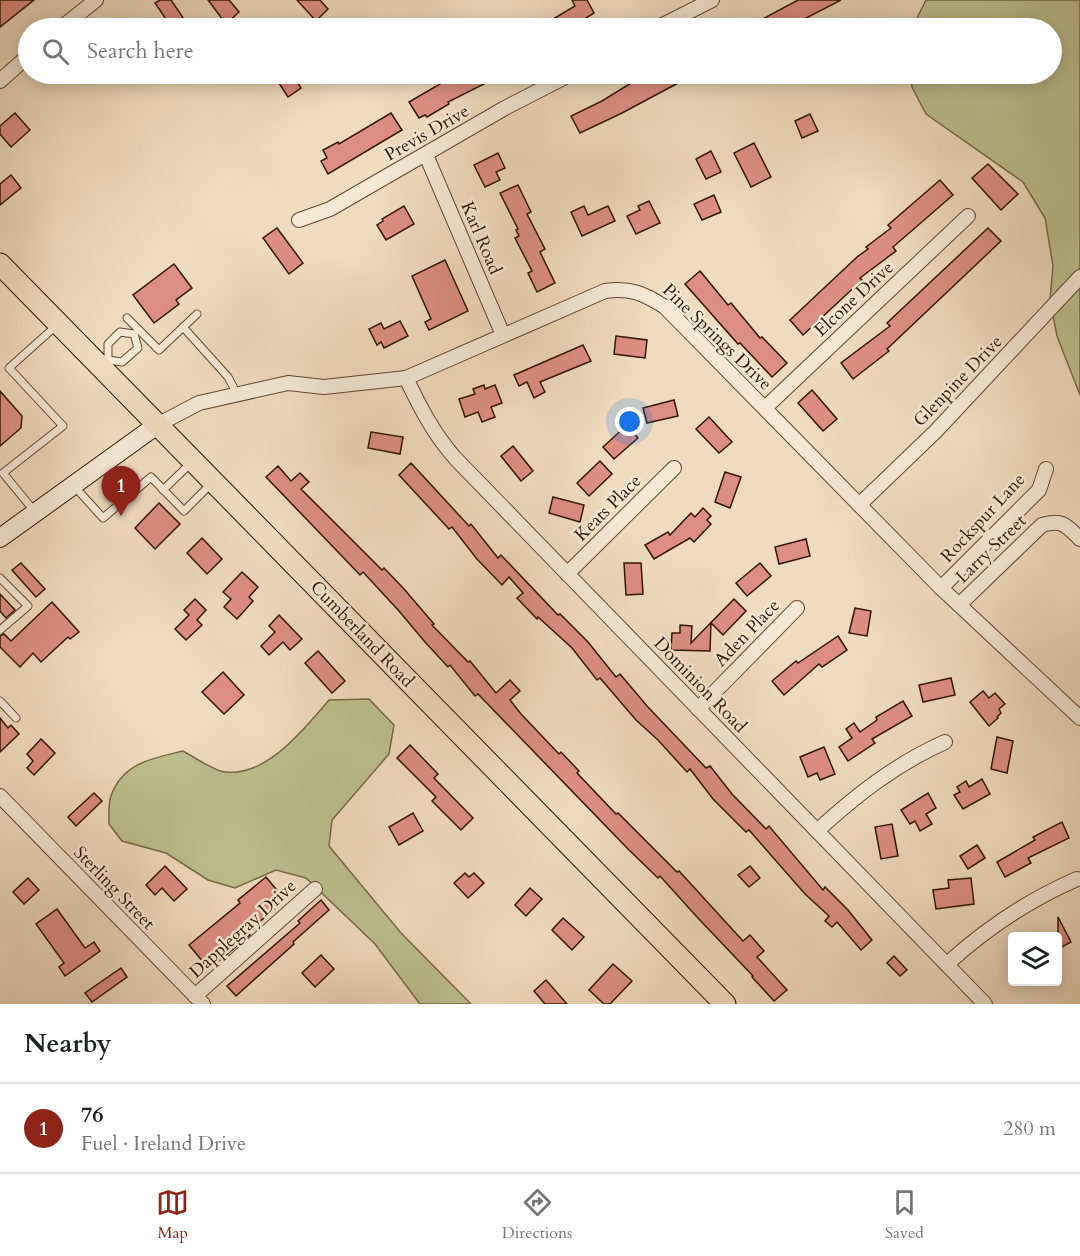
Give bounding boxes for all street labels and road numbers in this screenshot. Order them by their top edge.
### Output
street label: Previs Drive [380,99,474,167]
street label: Karl Road [455,198,508,279]
street label: Elcone Drive [809,256,899,342]
street label: Pine Springs Drive [657,278,777,396]
street label: Glenpine Drive [908,330,1008,432]
street label: Rockspur Lane [935,468,1031,568]
street label: Keats Place [569,469,647,547]
street label: Larry Street [950,509,1032,589]
street label: Cumberland Road [304,575,420,693]
street label: Aden Place [708,594,786,672]
street label: Dominion Road [648,632,752,739]
street label: Sterling Street [68,841,161,936]
street label: Dapplegray Drive [184,874,302,984]

